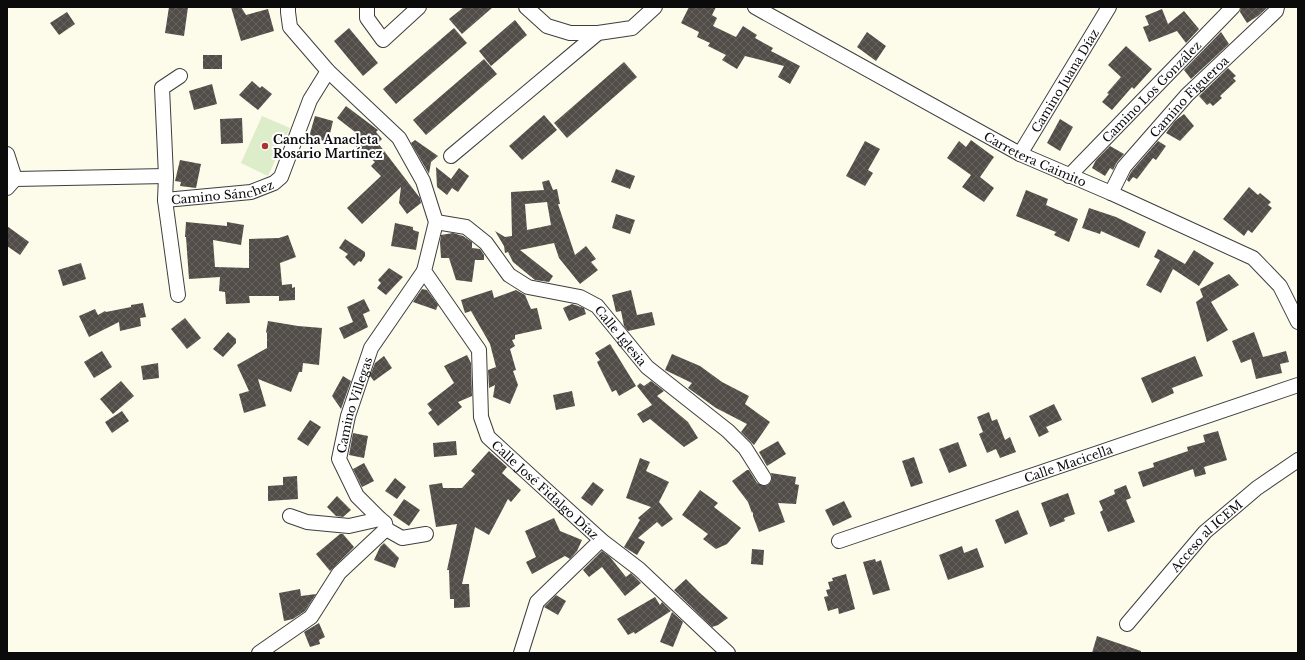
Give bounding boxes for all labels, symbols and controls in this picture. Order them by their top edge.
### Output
street label: Camino Juana Díaz [1027,26,1102,135]
street label: Camino Los González [1099,37,1204,145]
street label: Camino Figueroa [1146,52,1232,140]
street label: Carretera Caimito [982,128,1089,189]
place label: Cancha Anacleta Rosario Martínez [273,132,383,161]
marker: Cancha Anacleta Rosario Martínez [260,141,270,151]
street label: Camino Sánchez [170,176,276,207]
street label: Calle Iglesia [592,302,650,369]
street label: Camino Villegas [333,355,375,454]
street label: Calle José Fidalgo Díaz [489,437,603,542]
street label: Calle Macicella [1022,441,1115,485]
street label: Acceso al ICEM [1167,496,1245,575]

